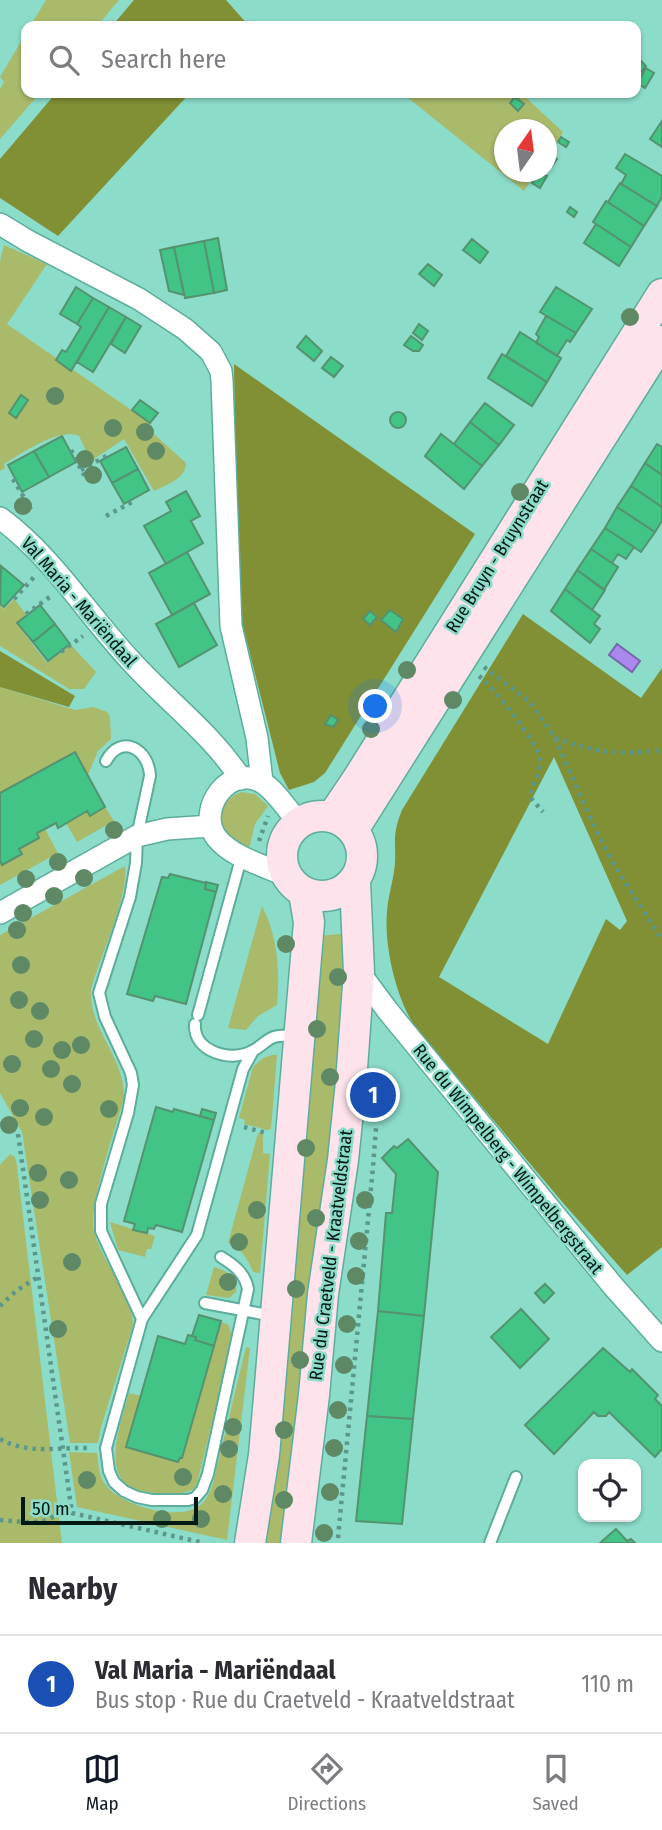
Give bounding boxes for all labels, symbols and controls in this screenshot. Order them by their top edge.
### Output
search box [21,21,641,98]
icon: search [45,41,83,79]
text: Search here [101,44,226,75]
north arrow [494,119,557,182]
street label: Rue Bruyn - Bruynstraat [441,475,553,637]
street label: Val Maria - Mariëndaal [17,533,142,672]
your location [358,689,392,723]
street label: Rue du Wimpelberg - Wimpelbergstraat [408,1040,608,1278]
pin: 1 [350,1069,396,1121]
street label: Rue du Craetveld - Kraatveldstraat [305,1128,357,1382]
map controls [578,1459,641,1522]
button: locate [578,1459,641,1522]
scale bar [21,1494,198,1526]
text: 50 m [32,1497,70,1520]
text: Nearby [28,1571,117,1607]
text: Val Maria - Mariëndaal [95,1655,336,1686]
text: 1 [46,1670,56,1698]
text: 110 m [581,1670,634,1698]
text: Bus stop · Rue du Craetveld - Kraatveldstraat [95,1686,515,1714]
tab: Map [83,1750,121,1815]
tab: Directions [287,1750,366,1815]
tab: Saved [532,1750,579,1815]

